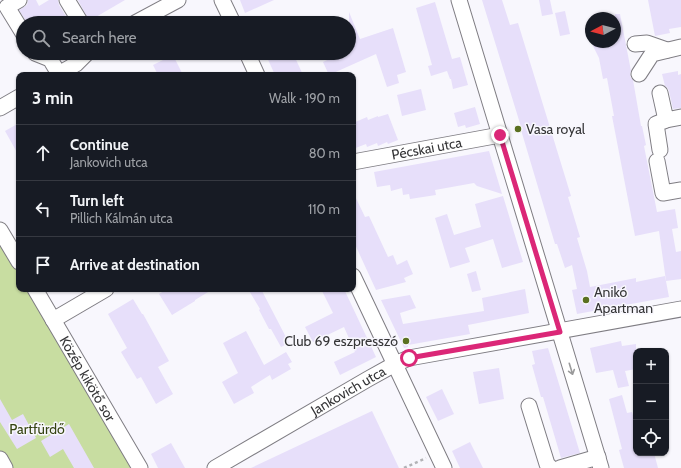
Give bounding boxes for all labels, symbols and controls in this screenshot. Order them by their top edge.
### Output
north arrow [585,12,621,48]
search box [16,16,356,60]
icon: search [30,27,52,49]
text: Search here [62,29,137,47]
text: 3 min [32,88,73,108]
text: Walk · 190 m [269,90,340,106]
place label: Vasa royal [526,120,586,138]
marker: Vasa royal [513,124,523,134]
route end [491,126,509,144]
street label: Pécskai utca [390,133,464,164]
text: Continue [70,136,129,154]
icon: ahead [32,142,54,164]
text: 80 m [309,145,340,161]
text: Jankovich utca [70,154,148,170]
text: Turn left [70,192,124,210]
icon: left [32,198,54,220]
text: 110 m [308,201,340,217]
text: Pillich Kálmán utca [70,210,173,226]
icon: arrive [32,254,54,276]
text: Arrive at destination [70,256,200,274]
place label: Anikó Apartman [594,283,653,317]
marker: Anikó Apartman [581,295,591,305]
place label: Club 69 eszpresszó [284,332,398,350]
street label: Közép kikötő sor [56,333,120,425]
marker: Club 69 eszpresszó [401,336,411,346]
map controls [633,348,669,456]
button: + [633,348,669,384]
route start [400,349,418,367]
street label: Jankovich utca [307,362,389,420]
one-way arrow [568,362,575,375]
button: − [633,384,669,420]
park label: Partfürdő [9,420,65,438]
button: locate [633,420,669,456]

